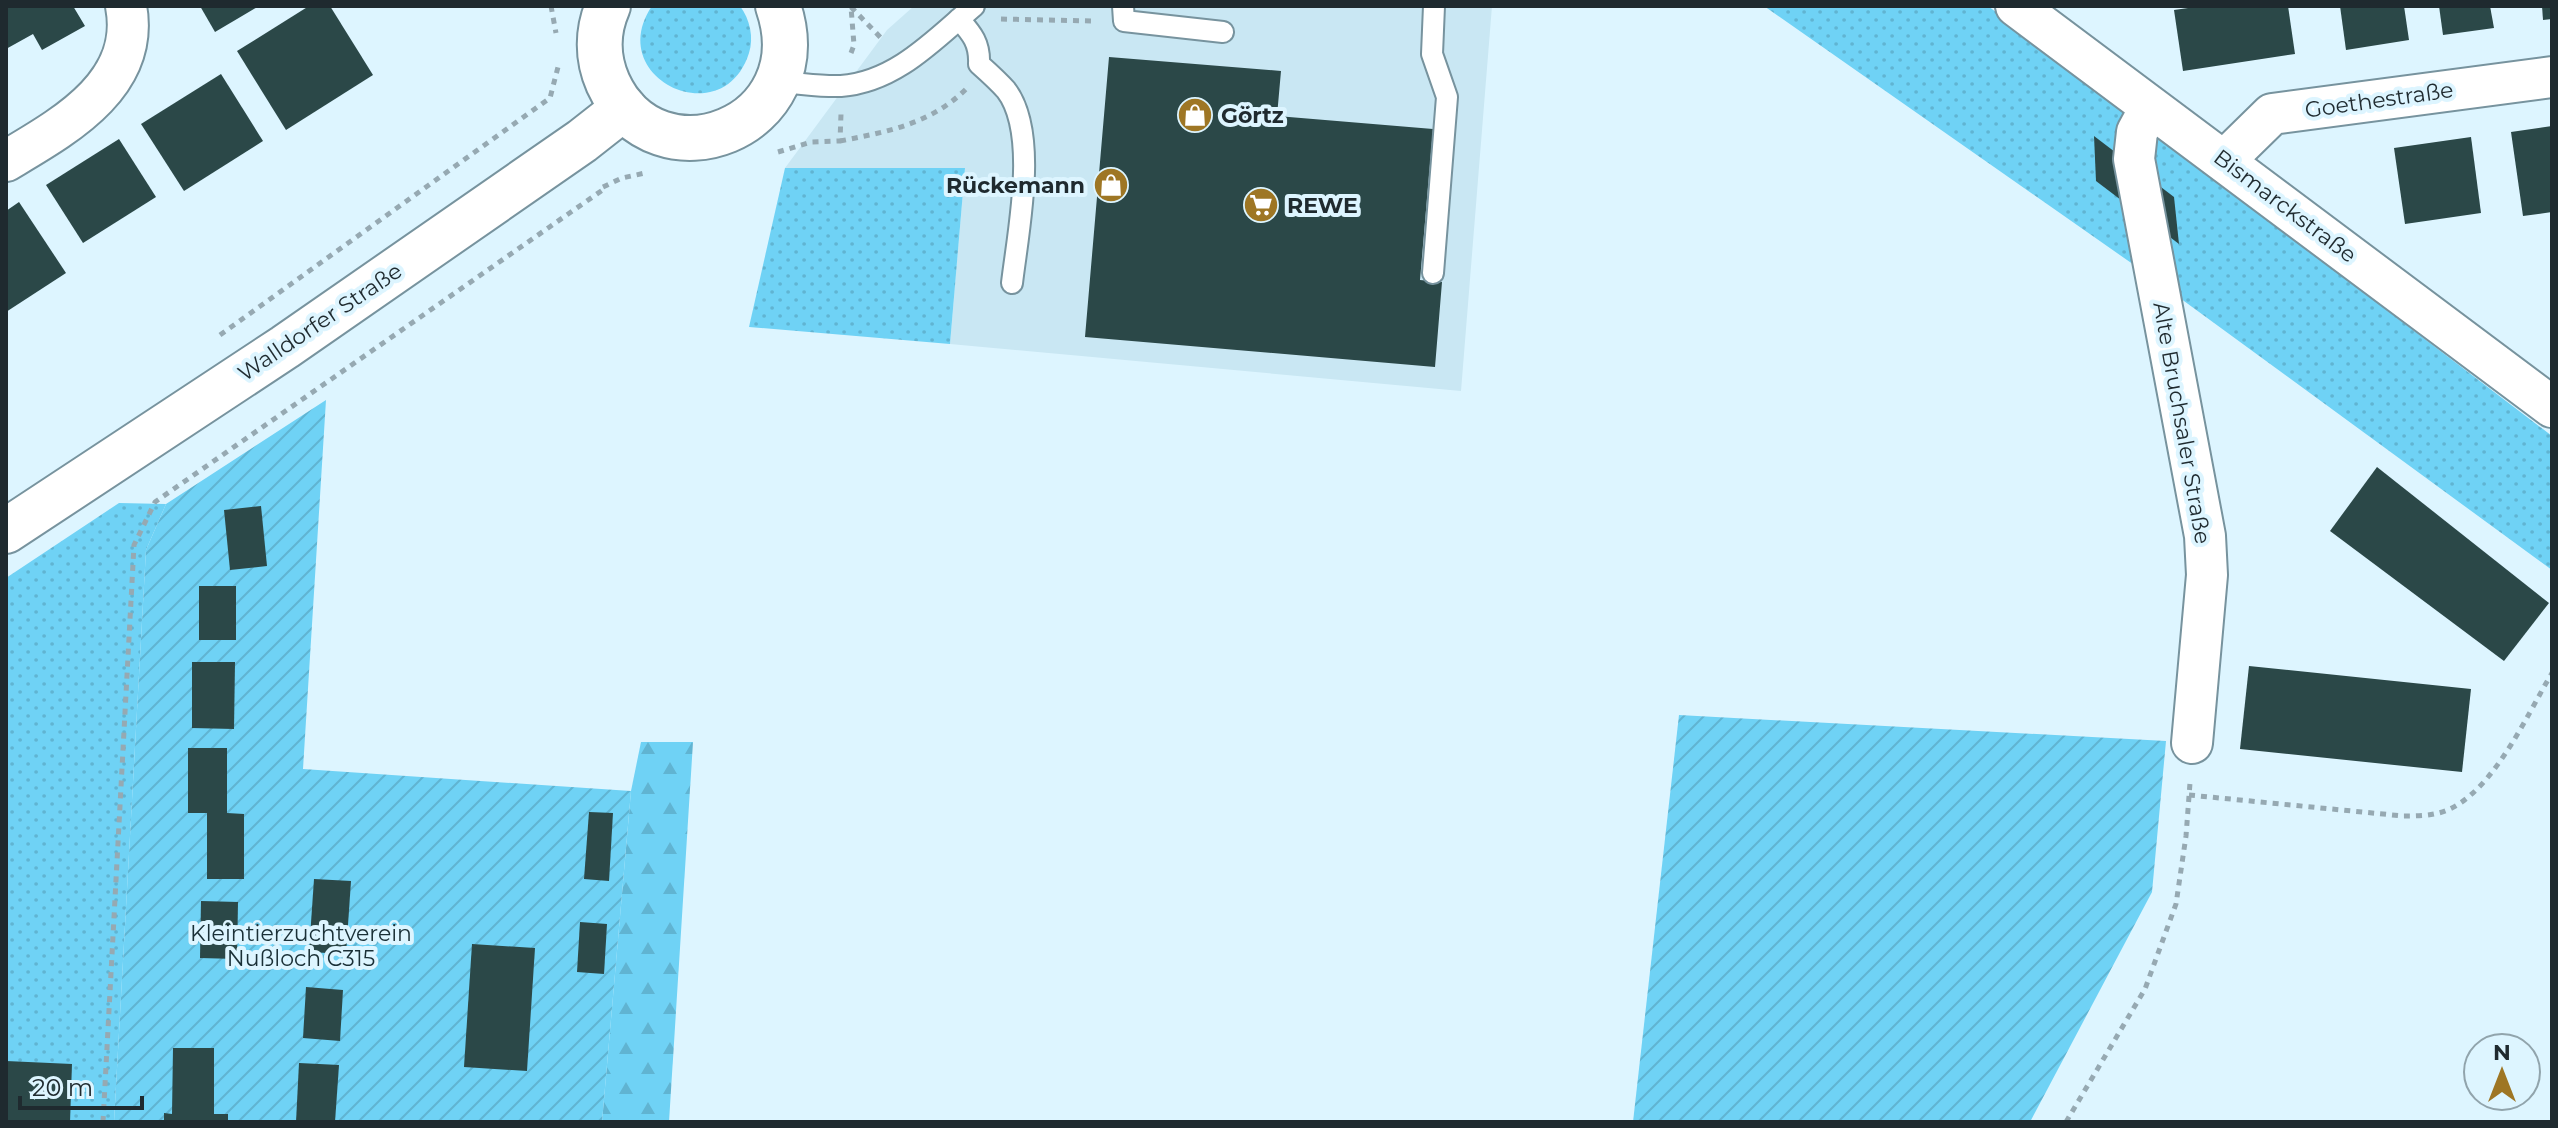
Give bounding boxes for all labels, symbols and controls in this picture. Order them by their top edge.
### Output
street label: Goethestraße [2303,76,2455,124]
shop icon: Görtz [1176,96,1214,134]
place label: Görtz [1221,102,1284,129]
street label: Bismarckstraße [2208,144,2362,268]
shop icon: Rückemann [1092,166,1130,204]
place label: Rückemann [946,172,1085,199]
supermarket icon: REWE [1242,186,1280,224]
place label: REWE [1287,192,1358,219]
street label: Walldorfer Straße [233,257,407,387]
street label: Alte Bruchsaler Straße [2147,300,2217,546]
park label: Kleintierzuchtverein Nußloch C315 [190,920,412,972]
north arrow [2462,1032,2542,1112]
text: N [2493,1039,2511,1066]
scale bar [20,1060,142,1110]
text: 20 m [32,1073,93,1102]

